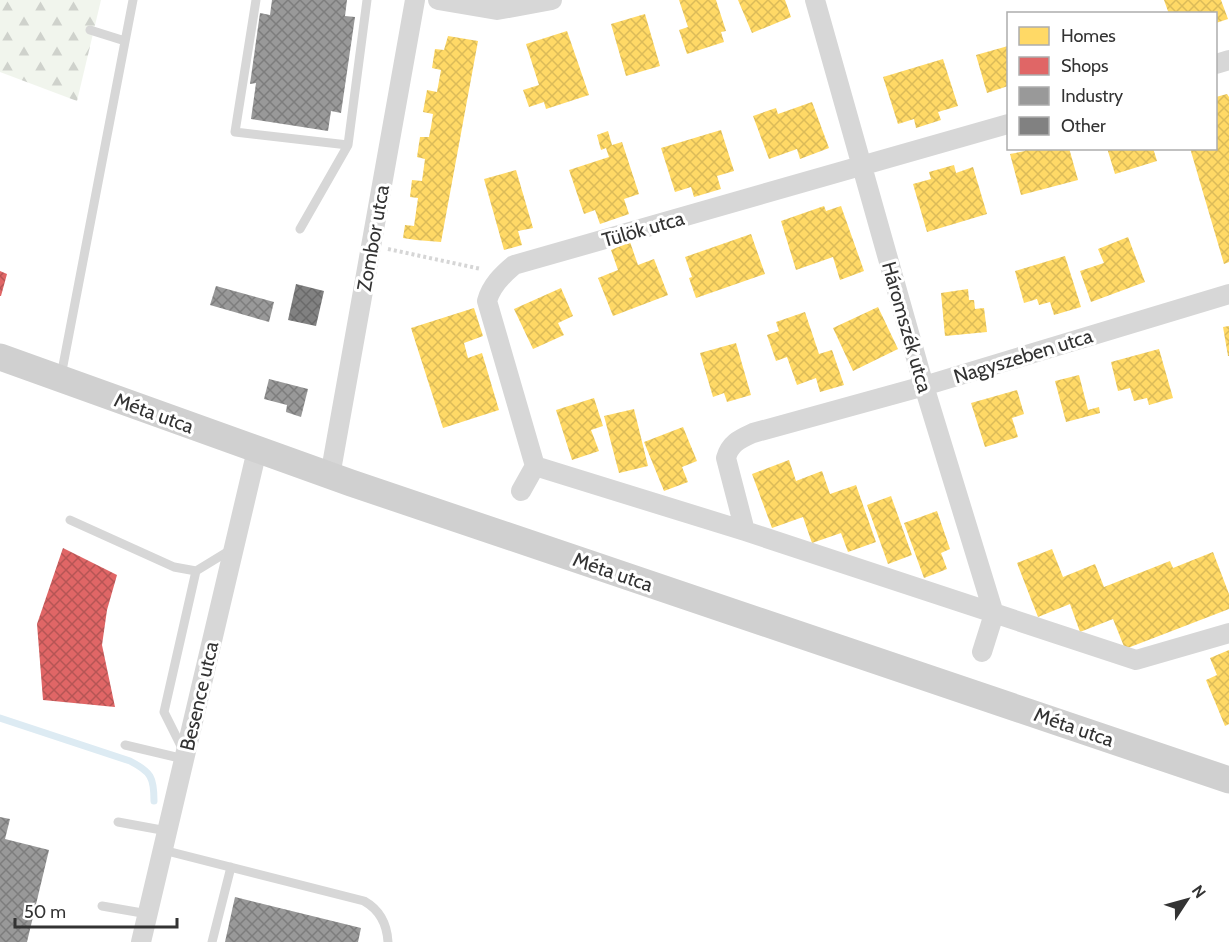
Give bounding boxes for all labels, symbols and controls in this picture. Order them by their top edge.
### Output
legend [1007,12,1217,150]
text: Homes [1061,25,1116,47]
text: Shops [1061,55,1109,77]
text: Industry [1061,85,1123,107]
text: Other [1061,115,1106,137]
street label: Zombor utca [352,183,394,293]
street label: Tülök utca [599,206,687,252]
street label: Háromszék utca [877,259,937,396]
street label: Nagyszeben utca [951,323,1096,389]
street label: Méta utca [111,388,197,439]
street label: Méta utca [570,547,656,597]
street label: Besence utca [175,639,223,753]
street label: Méta utca [1031,702,1117,752]
north arrow [1157,870,1217,930]
text: N [1188,881,1210,902]
scale bar [15,891,177,929]
text: 50 m [24,901,66,923]

